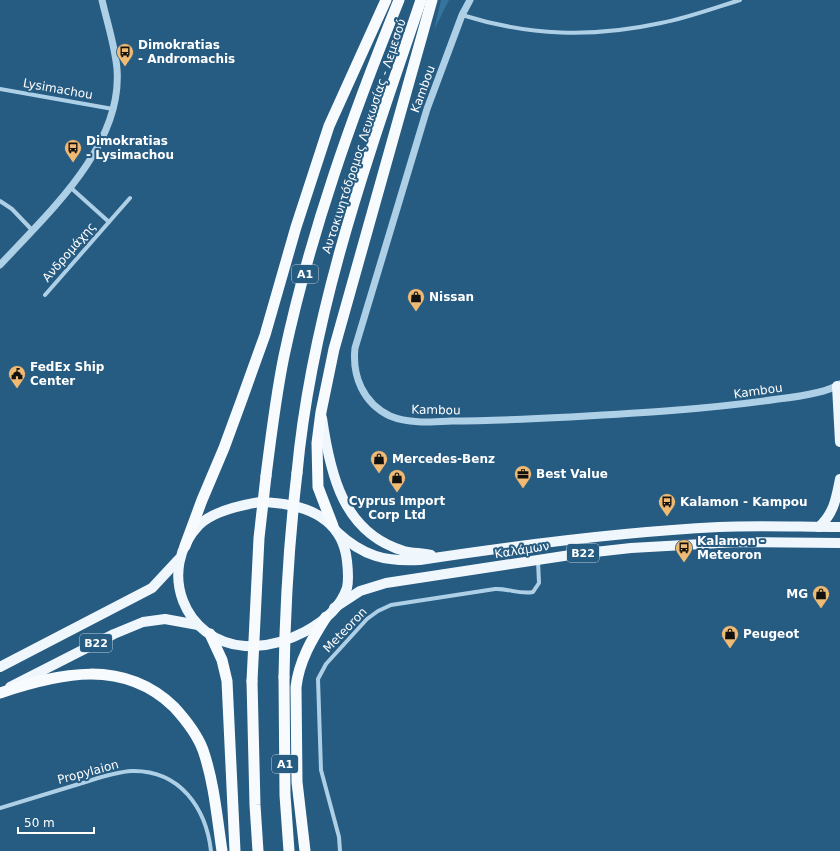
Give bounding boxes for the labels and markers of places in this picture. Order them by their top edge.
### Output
place label: Dimokratias - Andromachis [138,38,235,66]
bus stop icon: Dimokratias - Andromachis [115,42,135,67]
place label: Dimokratias - Lysimachou [86,134,174,162]
bus stop icon: Dimokratias - Lysimachou [63,138,83,163]
shop icon: Nissan [406,287,426,312]
place label: Nissan [429,290,474,304]
place label: FedEx Ship Center [30,360,105,388]
public building icon: FedEx Ship Center [7,364,27,389]
shop icon: Mercedes-Benz [369,449,389,474]
place label: Mercedes-Benz [392,452,495,466]
office icon: Best Value [513,464,533,489]
place label: Best Value [536,467,608,481]
shop icon: Cyprus Import Corp Ltd [387,468,407,493]
bus stop icon: Kalamon - Kampou [657,492,677,517]
place label: Cyprus Import Corp Ltd [349,494,445,522]
place label: Kalamon - Kampou [680,495,808,509]
place label: Kalamon - Meteoron [697,534,765,562]
bus stop icon: Kalamon - Meteoron [674,538,694,563]
shop icon: MG [811,584,831,609]
place label: MG [786,587,808,601]
shop icon: Peugeot [720,624,740,649]
place label: Peugeot [743,627,799,641]

